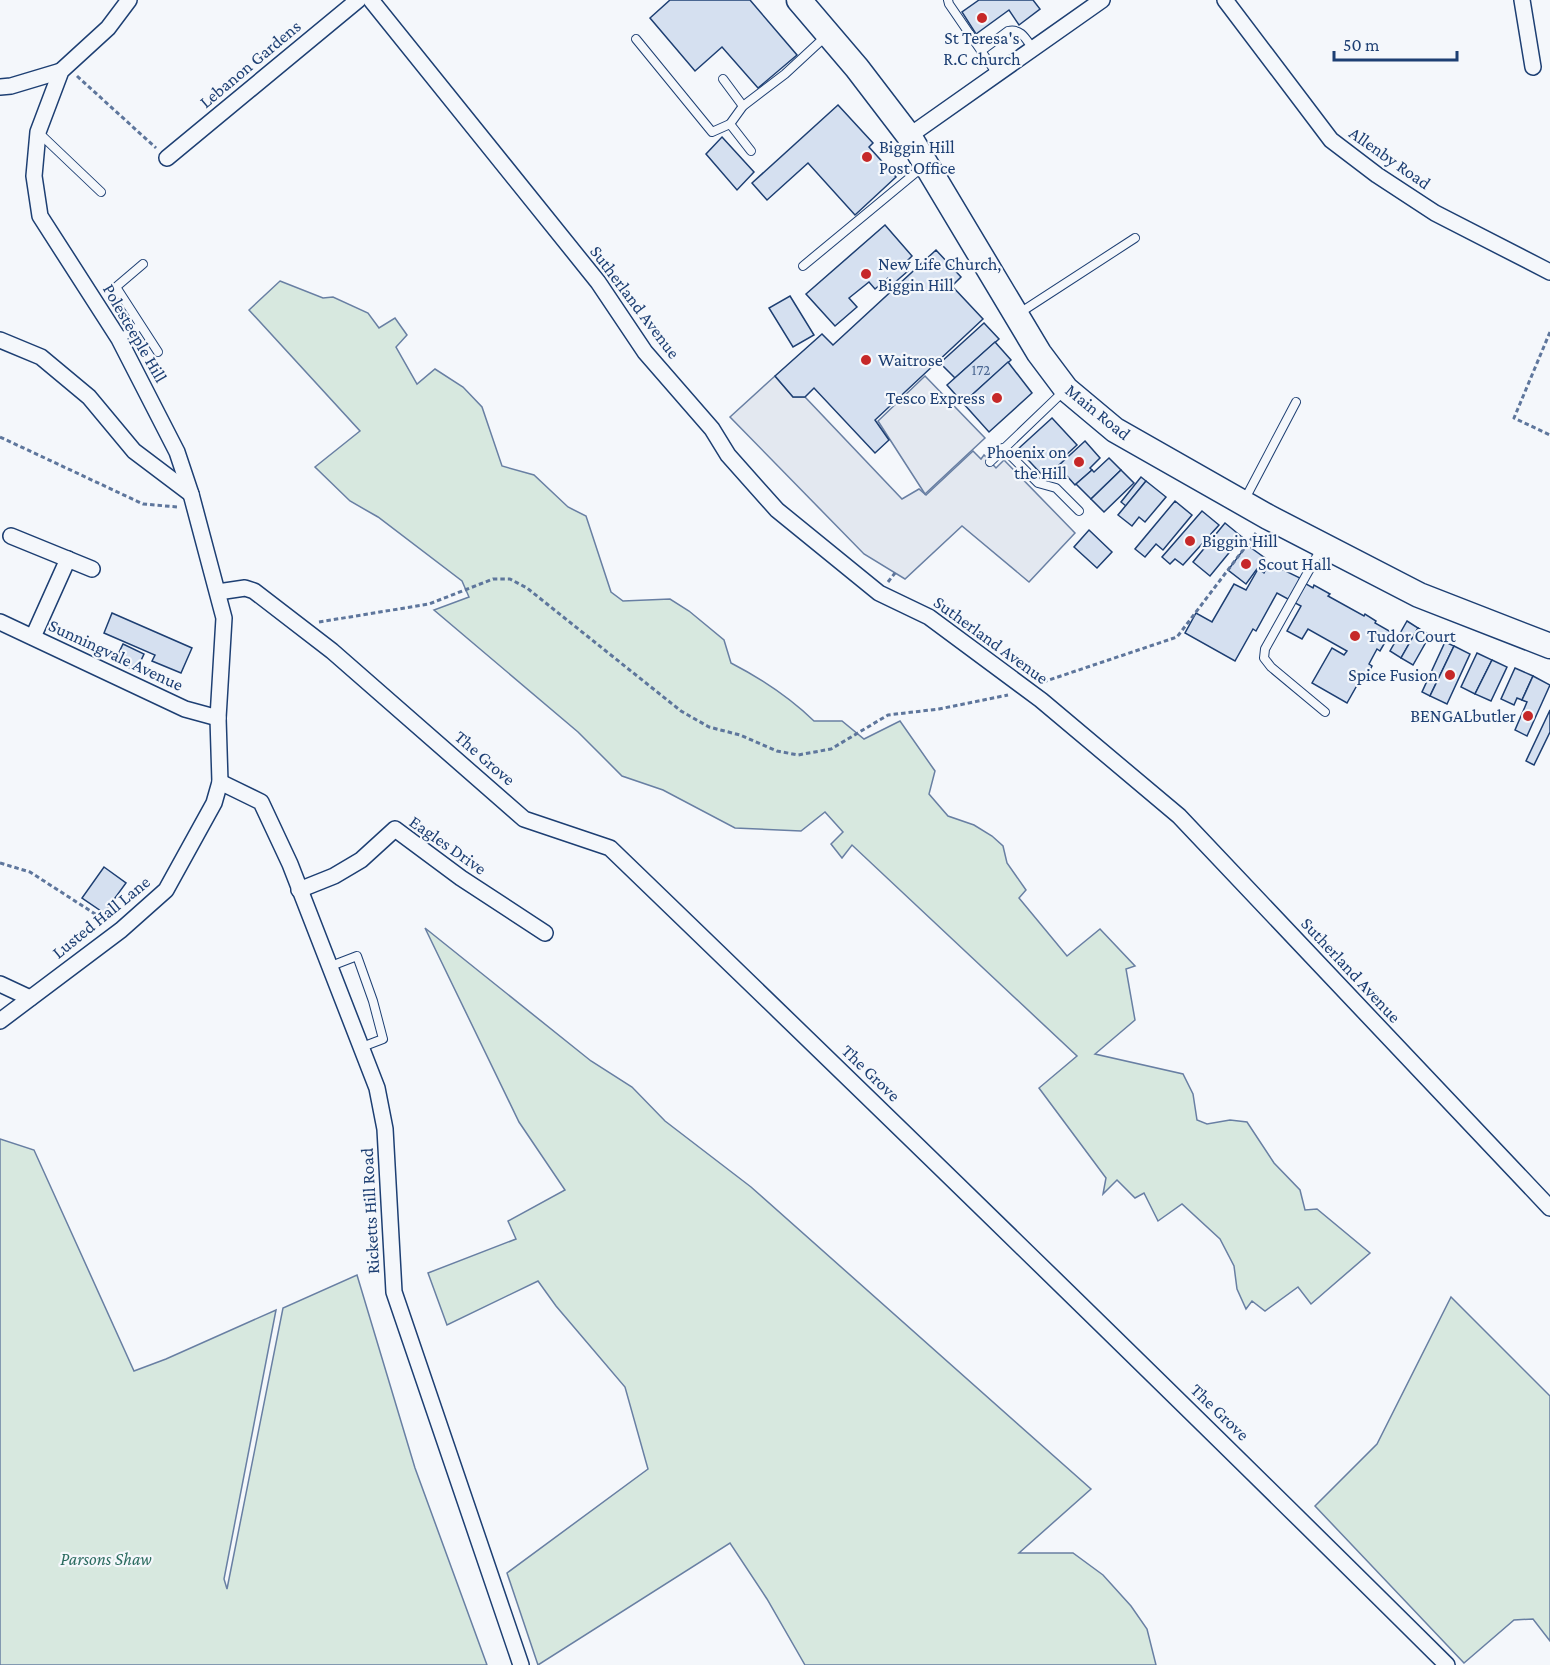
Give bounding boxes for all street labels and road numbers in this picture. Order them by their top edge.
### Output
street label: Lebanon Gardens [195,16,305,112]
street label: Allenby Road [1346,123,1435,194]
street label: Sutherland Avenue [586,242,684,363]
street label: Polesteeple Hill [99,280,171,386]
street label: Main Road [1062,380,1135,444]
street label: Sutherland Avenue [930,592,1052,688]
street label: Sunningvale Avenue [46,615,186,695]
street label: The Grove [451,726,519,790]
street label: Eagles Drive [406,811,490,879]
street label: Lusted Hall Lane [48,871,154,963]
street label: Sutherland Avenue [1297,913,1405,1027]
street label: The Grove [838,1040,904,1106]
street label: Ricketts Hill Road [357,1147,383,1275]
street label: The Grove [1187,1379,1253,1445]

